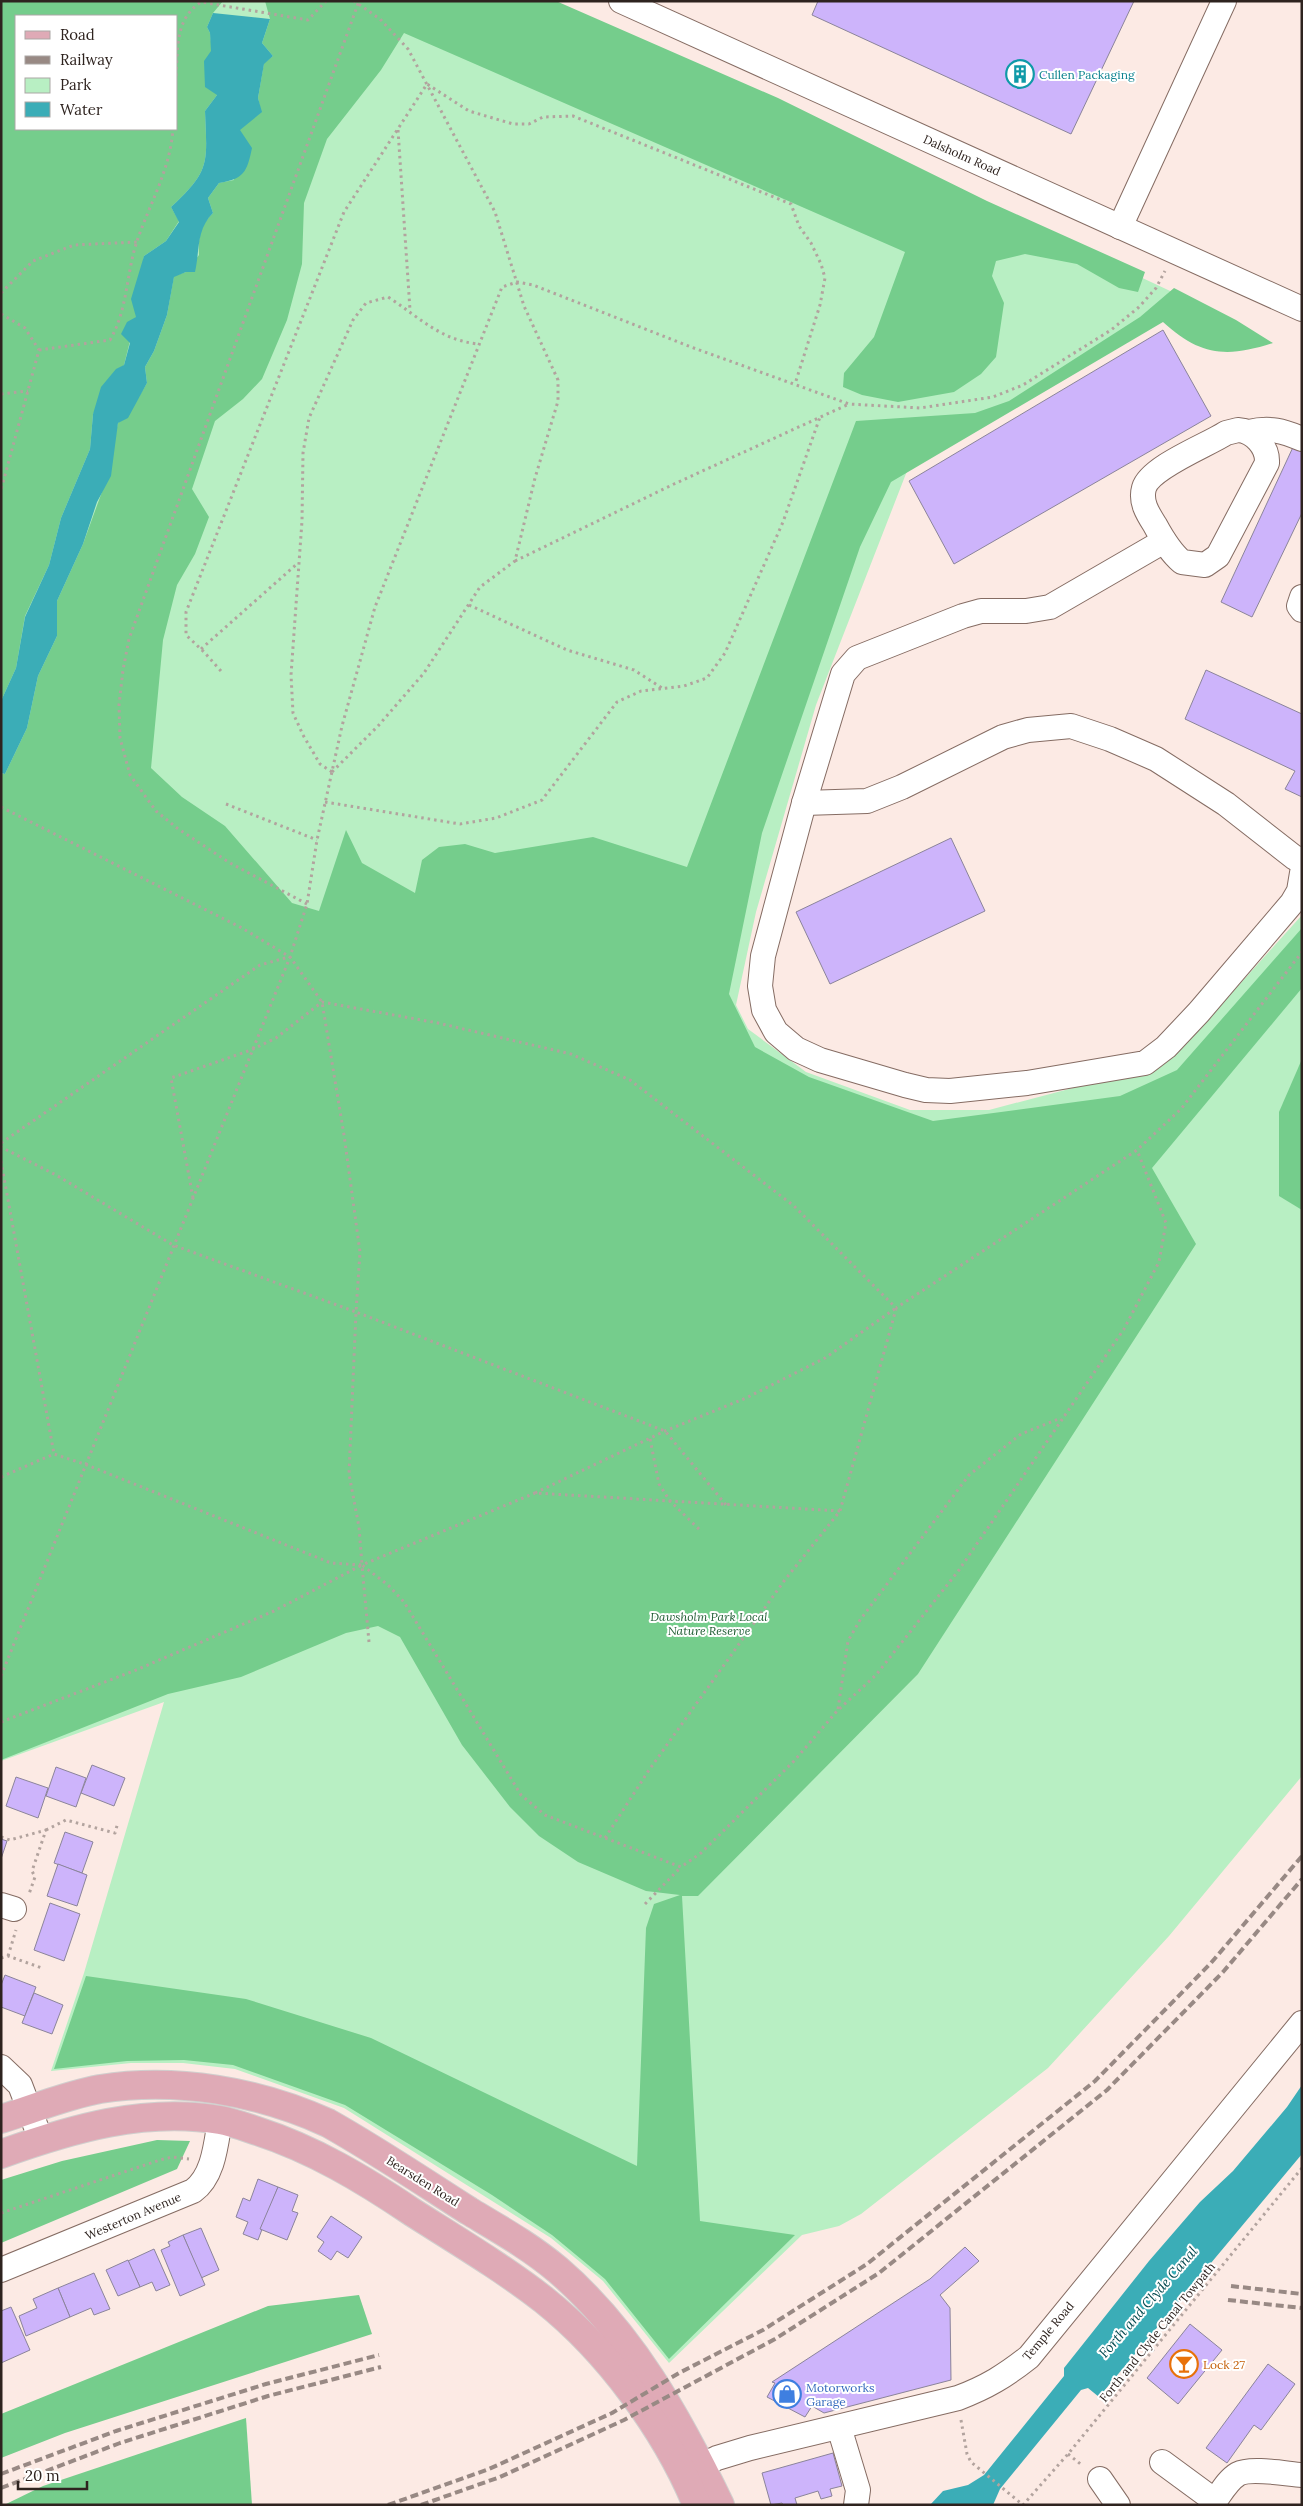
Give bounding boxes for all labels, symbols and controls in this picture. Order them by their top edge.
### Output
legend [15,15,178,130]
text: Road [60,25,95,44]
text: Railway [60,50,113,69]
building icon: Cullen Packaging [1005,59,1035,89]
place label: Cullen Packaging [1039,67,1135,82]
text: Park [60,75,91,94]
text: Water [60,100,103,119]
street label: Dalsholm Road [921,131,1003,179]
park label: Dawsholm Park Local Nature Reserve [650,1609,768,1638]
street label: Bearsden Road [384,2153,462,2209]
street label: Westerton Avenue [83,2189,184,2243]
water label: Forth and Clyde Canal [1095,2243,1201,2361]
street label: Forth and Clyde Canal Towpath [1096,2259,1218,2405]
street label: Temple Road [1019,2298,1077,2364]
bar icon: Lock 27 [1169,2349,1199,2379]
place label: Lock 27 [1203,2357,1245,2372]
shop icon: Motorworks Garage [772,2379,802,2409]
place label: Motorworks Garage [806,2380,875,2409]
scale bar [18,2458,86,2490]
text: 20 m [25,2466,60,2485]

